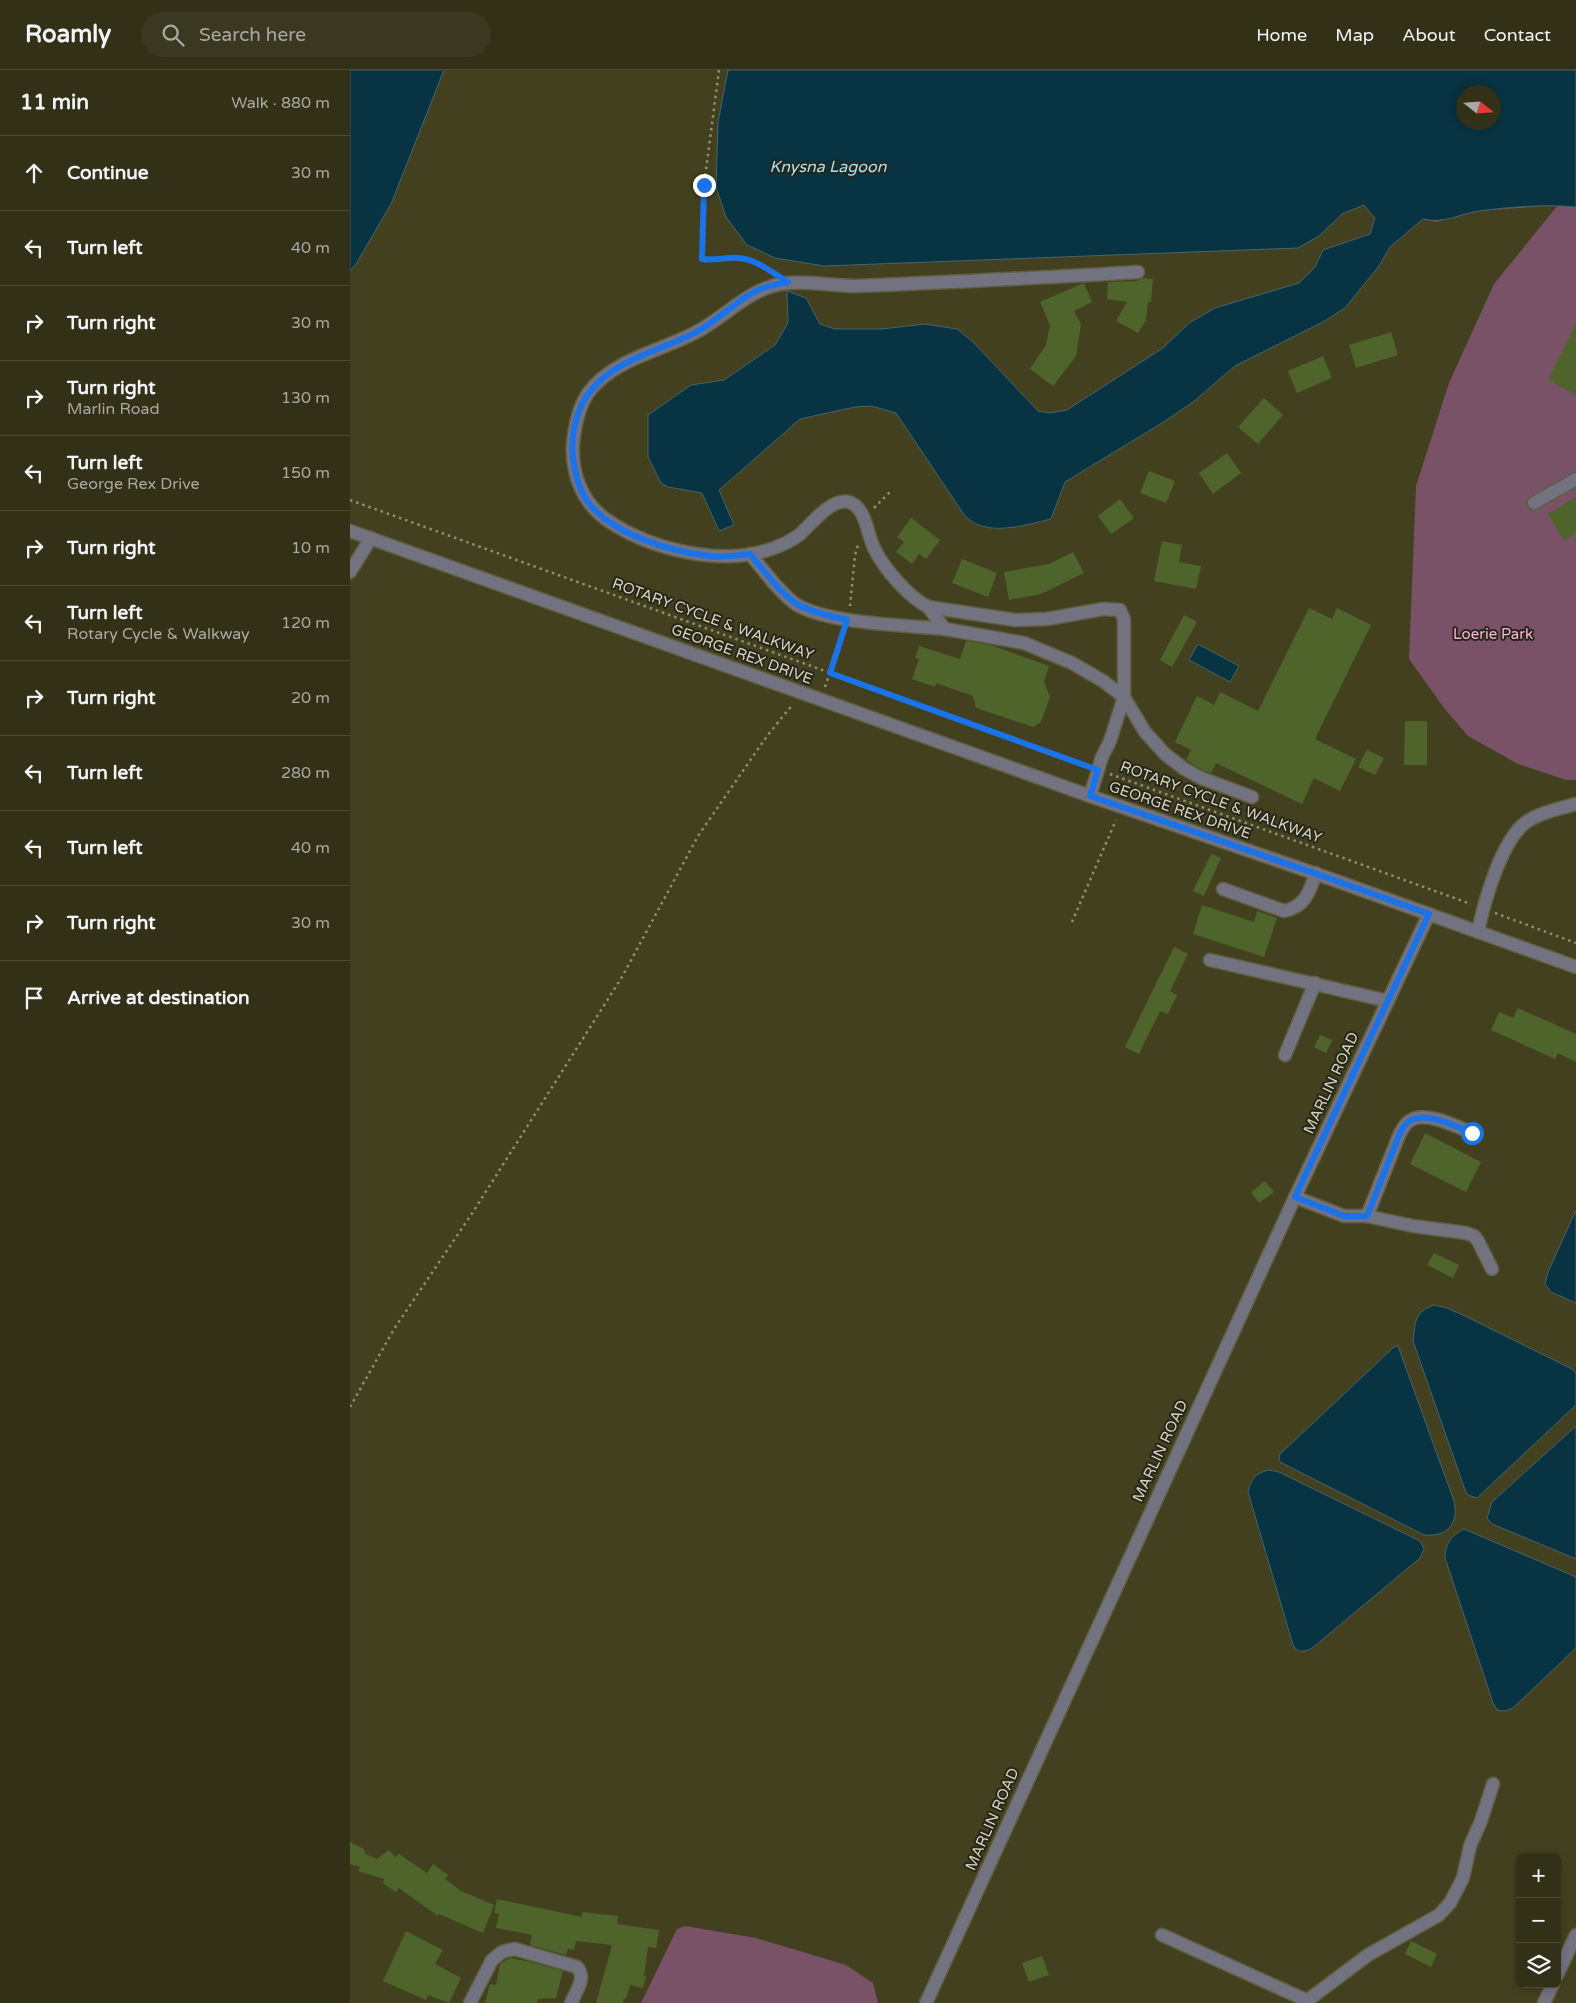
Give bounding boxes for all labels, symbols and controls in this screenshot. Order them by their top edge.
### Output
search box [141,12,491,57]
text: Roamly [25,20,111,49]
icon: search [159,21,187,49]
text: Search here [199,24,306,46]
text: Home [1256,24,1307,46]
text: Map [1335,24,1374,46]
text: About [1402,24,1456,46]
text: Contact [1484,24,1551,46]
north arrow [1456,85,1501,130]
text: 11 min [20,90,89,115]
text: Walk · 880 m [231,93,330,113]
water label: Knysna Lagoon [770,157,888,177]
icon: ahead [20,159,48,187]
text: Continue [67,162,149,184]
text: 30 m [291,163,330,183]
route end [693,174,716,197]
icon: left [20,234,48,262]
text: Turn left [67,237,143,259]
text: 40 m [291,238,330,258]
icon: right [20,309,48,337]
text: Turn right [67,312,155,334]
text: 30 m [291,313,330,333]
text: Turn right [67,377,155,399]
icon: right [20,384,48,412]
text: 130 m [281,388,330,408]
text: Marlin Road [67,399,160,419]
text: Turn left [67,452,143,474]
icon: left [20,459,48,487]
text: 150 m [281,463,330,483]
text: George Rex Drive [67,474,200,494]
icon: right [20,534,48,562]
text: Turn right [67,537,155,559]
text: 10 m [291,538,330,558]
street label: ROTARY CYCLE & WALKWAY [610,574,817,664]
text: Turn left [67,602,143,624]
icon: left [20,609,48,637]
text: 120 m [281,613,330,633]
street label: GEORGE REX DRIVE [669,620,815,688]
text: Rotary Cycle & Walkway [67,624,250,644]
park label: Loerie Park [1453,625,1533,643]
icon: right [20,684,48,712]
text: Turn right [67,687,155,709]
text: 20 m [291,688,330,708]
street label: ROTARY CYCLE & WALKWAY [1118,757,1325,847]
icon: left [20,759,48,787]
text: Turn left [67,762,143,784]
text: 280 m [281,763,330,783]
street label: GEORGE REX DRIVE [1107,777,1253,843]
icon: left [20,834,48,862]
text: Turn left [67,837,143,859]
text: 40 m [291,838,330,858]
icon: right [20,909,48,937]
text: Turn right [67,912,155,934]
text: 30 m [291,913,330,933]
icon: arrive [20,984,48,1012]
text: Arrive at destination [67,987,250,1009]
street label: MARLIN ROAD [1300,1029,1362,1137]
route start [1461,1122,1484,1145]
street label: MARLIN ROAD [1129,1397,1191,1505]
street label: MARLIN ROAD [961,1765,1023,1873]
map controls [1516,1853,1561,1988]
button: + [1516,1853,1561,1898]
button: − [1516,1898,1561,1943]
button: layers [1516,1943,1561,1988]

